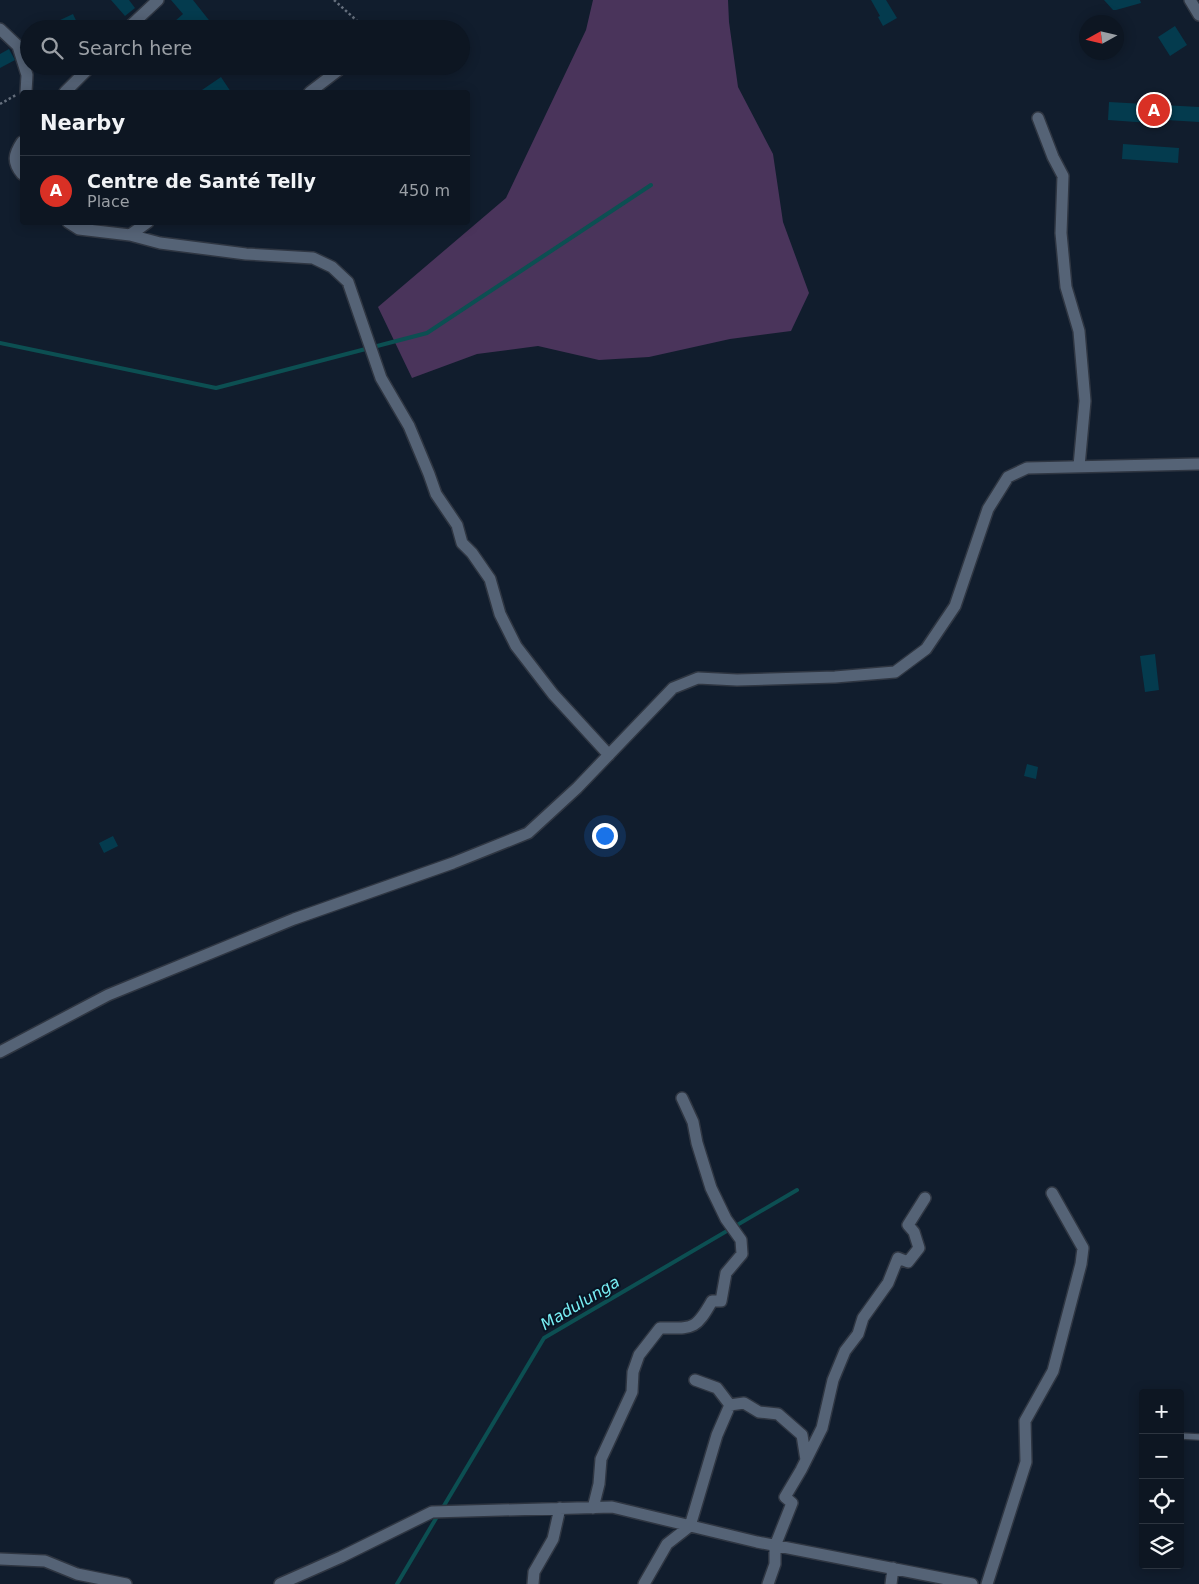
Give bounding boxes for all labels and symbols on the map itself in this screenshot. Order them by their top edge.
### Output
north arrow [1079,15,1124,60]
pin: A [1138,91,1170,129]
your location [592,823,618,849]
water label: Madulunga [537,1272,623,1334]

